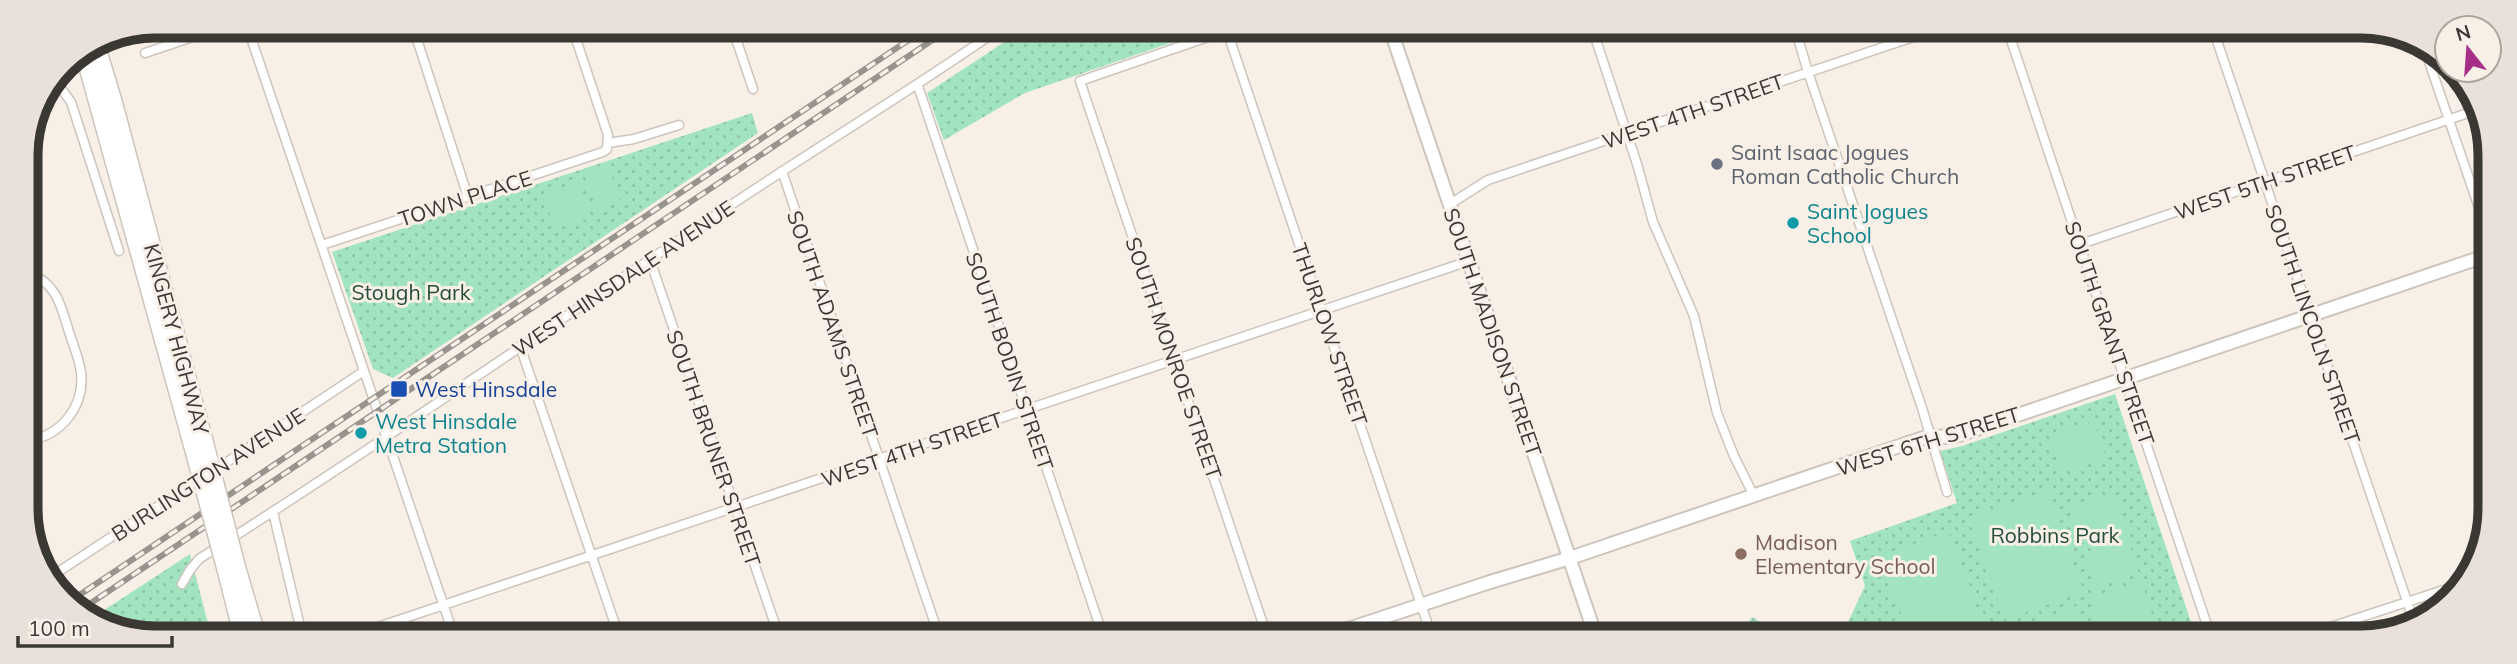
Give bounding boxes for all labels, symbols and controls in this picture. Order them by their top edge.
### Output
north arrow [2433,14,2503,84]
text: N [2453,19,2473,46]
street label: WEST 4TH STREET [1599,68,1788,154]
place label: Saint Isaac Jogues Roman Catholic Church [1731,139,1959,189]
street label: WEST 5TH STREET [2171,139,2360,225]
marker: Saint Isaac Jogues Roman Catholic Church [1709,156,1725,172]
street label: TOWN PLACE [395,164,535,232]
street label: WEST HINSDALE AVENUE [507,194,739,362]
place label: Saint Jogues School [1807,198,1928,248]
street label: SOUTH LINCOLN STREET [2260,201,2366,447]
street label: SOUTH MADISON STREET [1438,204,1548,460]
street label: SOUTH ADAMS STREET [782,207,884,441]
marker: Saint Jogues School [1785,215,1801,231]
street label: SOUTH GRANT STREET [2059,218,2161,449]
street label: SOUTH MONROE STREET [1120,234,1228,483]
street label: THURLOW STREET [1287,239,1374,429]
street label: KINGERY HIGHWAY [139,241,215,438]
street label: SOUTH BODIN STREET [960,249,1060,474]
park label: Stough Park [351,279,471,305]
street label: SOUTH BRUNER STREET [661,326,767,570]
place label: West Hinsdale [415,376,557,402]
marker: West Hinsdale [389,379,409,399]
street label: WEST 6TH STREET [1833,401,2023,481]
street label: BURLINGTON AVENUE [106,402,310,546]
street label: WEST 4TH STREET [818,406,1007,492]
place label: West Hinsdale Metra Station [375,408,517,458]
marker: West Hinsdale Metra Station [353,425,369,441]
park label: Robbins Park [1991,522,2120,548]
place label: Madison Elementary School [1755,529,1936,579]
marker: Madison Elementary School [1733,546,1749,562]
scale bar [18,604,172,648]
text: 100 m [28,615,90,641]

